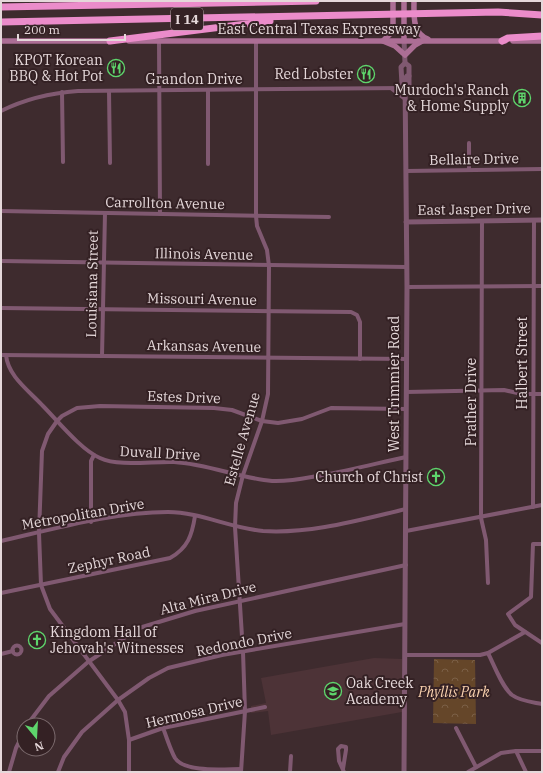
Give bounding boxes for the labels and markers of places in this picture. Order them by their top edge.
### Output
place label: KPOT Korean BBQ & Hot Pot [9,51,103,85]
restaurant icon: KPOT Korean BBQ & Hot Pot [106,58,126,78]
restaurant icon: Red Lobster [356,64,376,84]
place label: Red Lobster [274,65,354,83]
place label: Murdoch's Ranch & Home Supply [395,81,510,115]
building icon: Murdoch's Ranch & Home Supply [512,88,532,108]
church icon: Church of Christ [426,467,446,487]
place label: Church of Christ [315,468,423,486]
place label: Kingdom Hall of Jehovah's Witnesses [50,623,184,657]
church icon: Kingdom Hall of Jehovah's Witnesses [27,630,47,650]
place label: Oak Creek Academy [346,674,414,708]
school or university icon: Oak Creek Academy [323,681,343,701]

